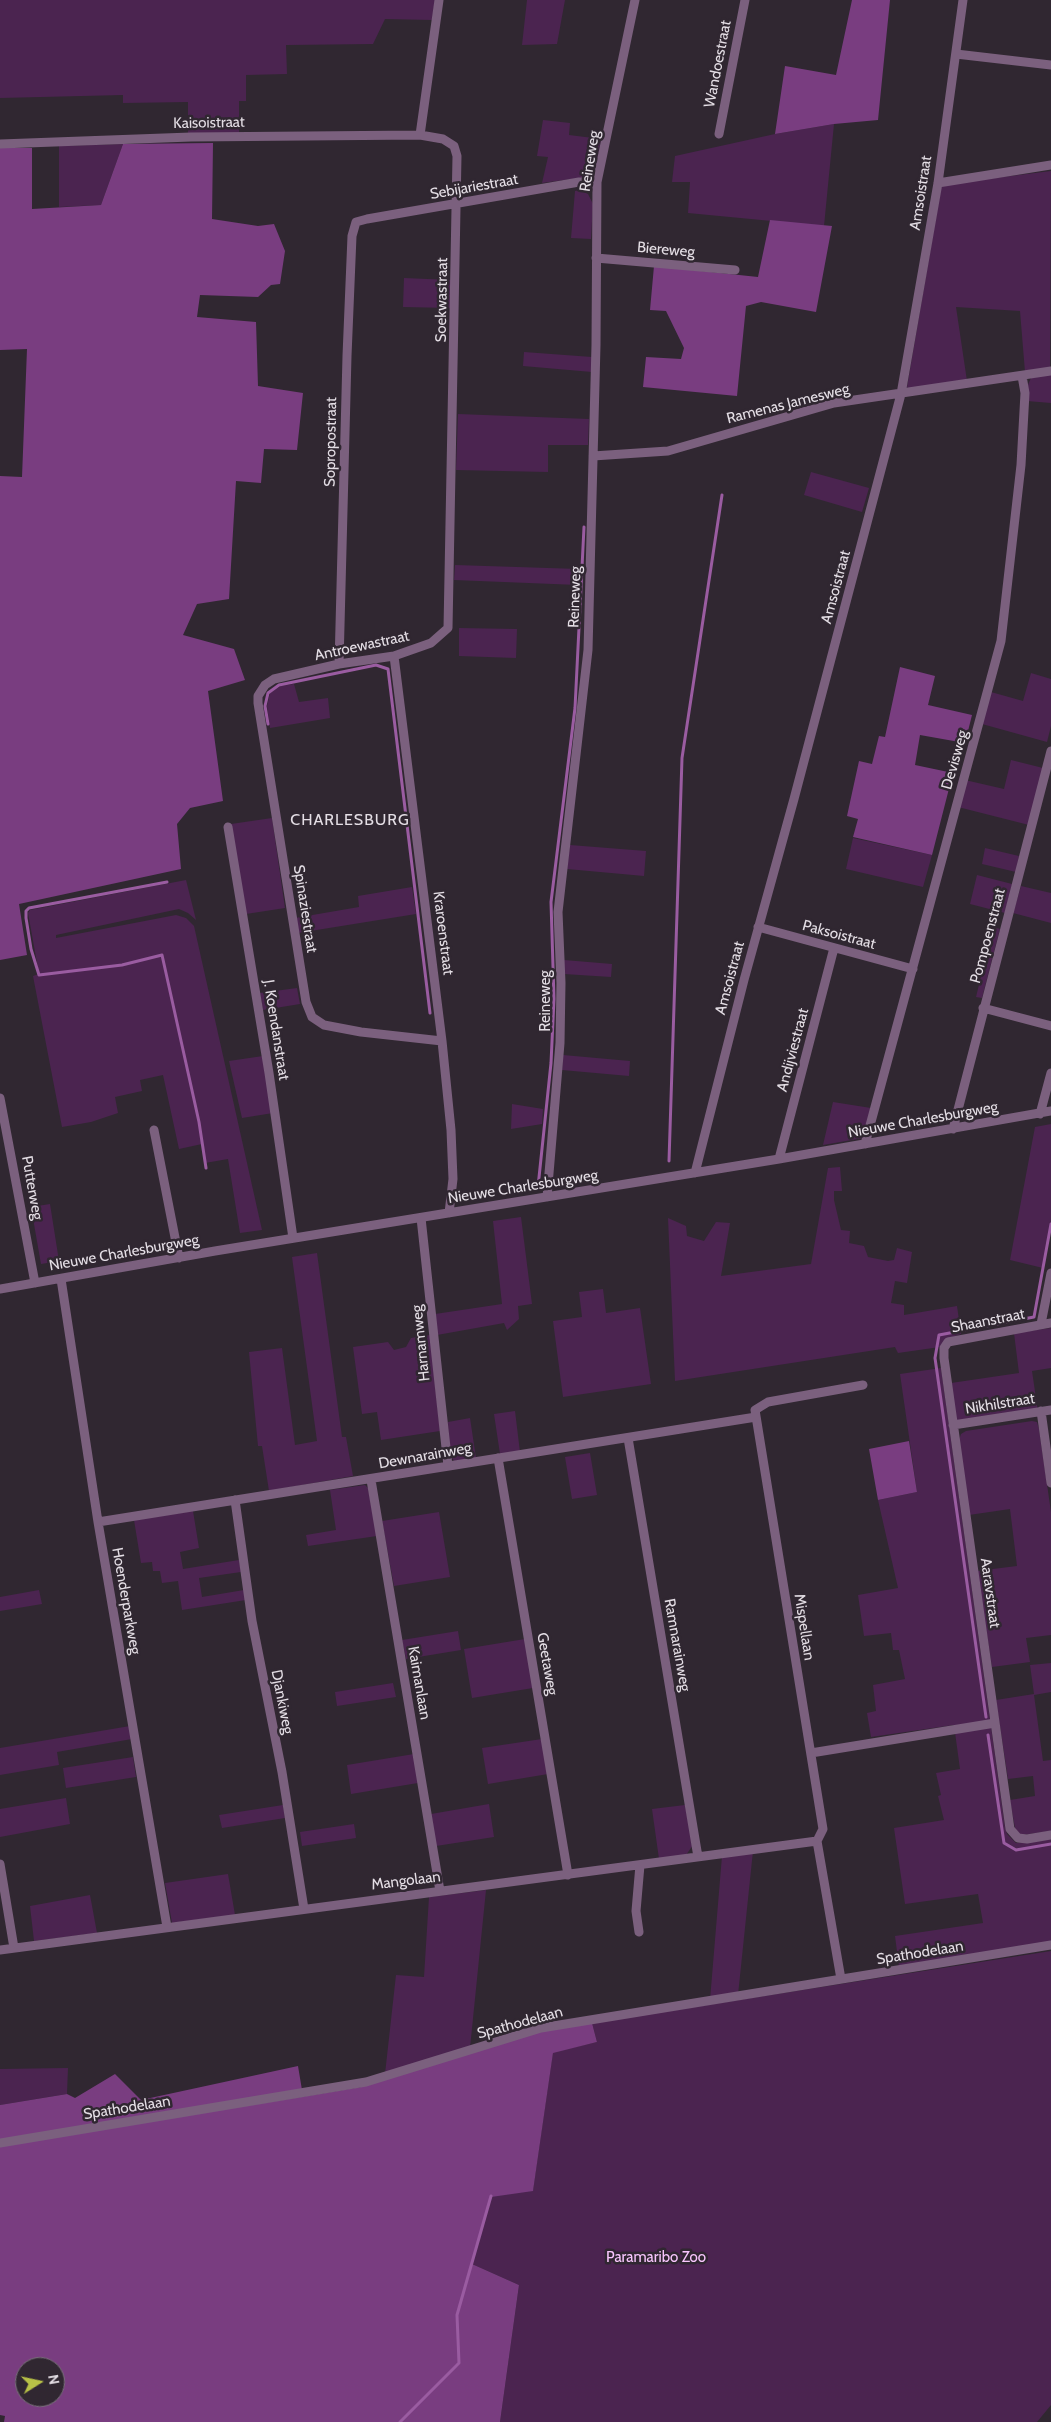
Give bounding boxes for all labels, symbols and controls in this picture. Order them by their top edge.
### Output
street label: Wandoestraat [701,19,735,109]
street label: Kaisoistraat [173,113,245,133]
street label: Reineweg [576,129,604,193]
street label: Amsoistraat [906,154,936,232]
street label: Sebijariestraat [429,170,519,204]
street label: Biereweg [636,239,696,261]
street label: Soekwastraat [432,258,452,342]
street label: Ramenas Jamesweg [725,380,851,428]
street label: Sopropostraat [321,397,341,487]
street label: Amsoistraat [818,548,854,626]
street label: Reineweg [565,566,585,628]
street label: Antroewastraat [313,627,411,665]
street label: Devisweg [938,728,972,792]
district label: CHARLESBURG [289,810,411,830]
street label: Spinaziestraat [289,864,321,954]
street label: Pompoenstraat [967,887,1009,985]
street label: Kraroenstraat [429,890,457,976]
street label: Paksoistraat [800,917,878,953]
street label: Amsoistraat [712,939,748,1017]
street label: Reineweg [537,970,555,1032]
street label: J. Koendanstraat [259,978,293,1082]
street label: Andijviestraat [773,1006,813,1094]
street label: Nieuwe Charlesburgweg [847,1098,999,1142]
street label: Putterweg [18,1155,46,1221]
street label: Nieuwe Charlesburgweg [447,1166,599,1208]
street label: Nieuwe Charlesburgweg [48,1231,200,1275]
street label: Harnamweg [408,1304,434,1382]
street label: Shaanstraat [950,1305,1026,1337]
street label: Nikhilstraat [964,1390,1036,1418]
street label: Dewnarainweg [377,1439,473,1473]
street label: Hoenderparkweg [108,1546,144,1656]
street label: Aaravstraat [976,1557,1004,1629]
street label: Mispellaan [790,1592,818,1662]
street label: Ramnarainweg [660,1597,694,1693]
street label: Geetaweg [533,1631,561,1697]
street label: Kaimanlaan [404,1645,434,1721]
street label: Djankiweg [267,1668,297,1736]
street label: Mangolaan [370,1868,442,1894]
street label: Spathodelaan [875,1937,965,1969]
street label: Spathodelaan [475,2003,565,2043]
street label: Spathodelaan [82,2092,172,2124]
park label: Paramaribo Zoo [606,2249,706,2267]
north arrow [15,2357,65,2407]
text: N [44,2373,64,2386]

